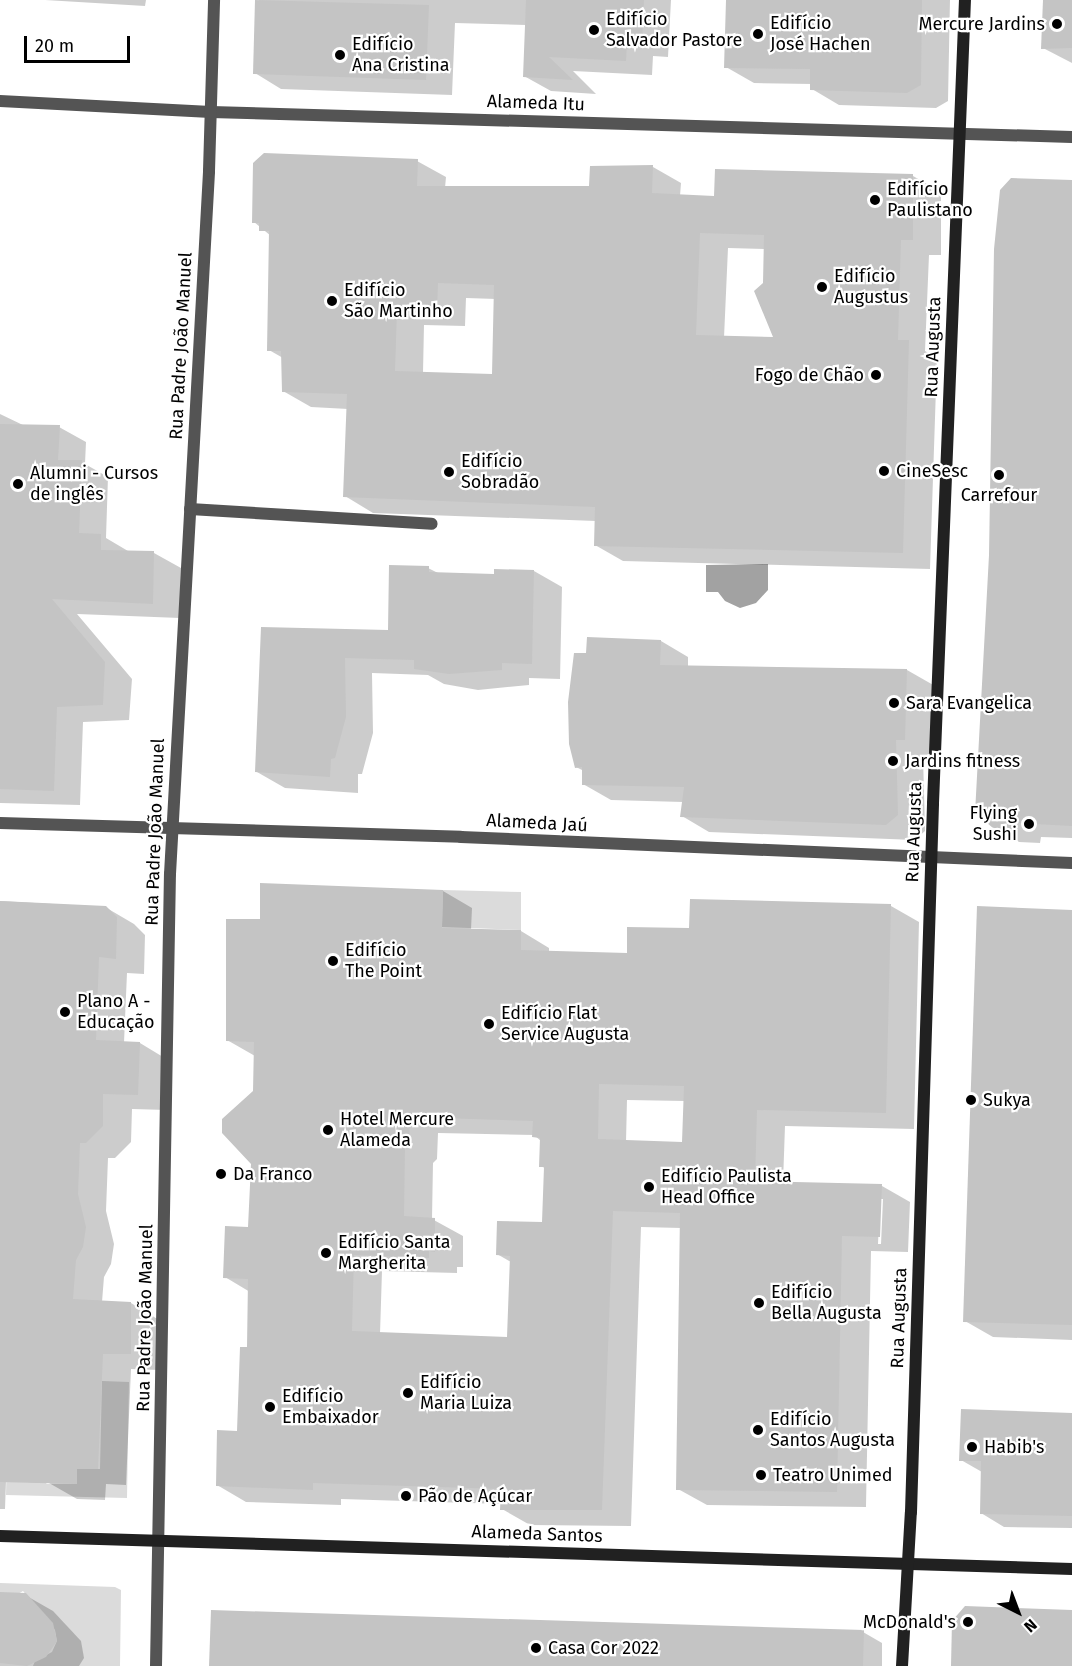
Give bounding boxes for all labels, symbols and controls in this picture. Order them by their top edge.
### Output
place label: Edifício Salvador Pastore [606,9,742,52]
place label: Edifício José Hachen [770,13,871,56]
place label: Mercure Jardins [918,13,1045,35]
marker: Mercure Jardins [1050,17,1064,31]
marker: Edifício Salvador Pastore [587,23,601,37]
scale bar [27,24,134,62]
marker: Edifício José Hachen [751,27,765,41]
place label: Edifício Ana Cristina [352,34,450,76]
text: 20 m [35,35,74,57]
marker: Edifício Ana Cristina [333,48,347,62]
street label: Alameda Itu [487,90,585,116]
place label: Edifício Paulistano [887,179,973,222]
marker: Edifício Paulistano [868,193,882,207]
street label: Rua Padre João Manuel [165,252,197,440]
place label: Edifício Augustus [834,266,908,308]
place label: Edifício São Martinho [344,280,453,322]
marker: Edifício Augustus [815,280,829,294]
marker: Edifício São Martinho [325,294,339,308]
street label: Rua Augusta [920,296,946,398]
place label: Fogo de Chão [755,364,864,386]
marker: Fogo de Chão [869,368,883,382]
place label: Edifício Sobradão [461,451,539,494]
place label: CineSesc [896,460,968,482]
place label: Alumni - Cursos de inglês [30,463,158,506]
marker: CineSesc [877,464,891,478]
marker: Edifício Sobradão [442,465,456,479]
marker: Carrefour [992,468,1006,482]
marker: Alumni - Cursos de inglês [11,477,25,491]
place label: Carrefour [961,484,1037,506]
place label: Sara Evangelica [906,692,1032,714]
marker: Sara Evangelica [887,696,901,710]
street label: Rua Padre João Manuel [141,738,169,926]
place label: Jardins fitness [905,750,1020,772]
marker: Jardins fitness [886,754,900,768]
street label: Rua Augusta [901,781,927,883]
place label: Flying Sushi [969,803,1017,846]
street label: Alameda Jaú [486,810,588,836]
marker: Flying Sushi [1022,817,1036,831]
place label: Edifício The Point [345,940,422,982]
marker: Edifício The Point [326,954,340,968]
place label: Plano A - Educação [77,991,154,1034]
place label: Edifício Flat Service Augusta [501,1003,629,1046]
marker: Plano A - Educação [58,1005,72,1019]
marker: Edifício Flat Service Augusta [482,1017,496,1031]
place label: Sukya [983,1089,1031,1111]
marker: Sukya [964,1093,978,1107]
place label: Hotel Mercure Alameda [340,1109,454,1152]
marker: Hotel Mercure Alameda [321,1123,335,1137]
place label: Da Franco [233,1163,313,1185]
place label: Edifício Paulista Head Office [661,1166,792,1208]
marker: Da Franco [214,1167,228,1181]
marker: Edifício Paulista Head Office [642,1180,656,1194]
street label: Rua Padre João Manuel [133,1224,157,1412]
place label: Edifício Santa Margherita [338,1232,451,1274]
marker: Edifício Santa Margherita [319,1246,333,1260]
street label: Rua Augusta [886,1267,912,1369]
place label: Edifício Bella Augusta [771,1282,882,1324]
marker: Edifício Bella Augusta [752,1296,766,1310]
place label: Edifício Maria Luiza [420,1372,512,1414]
place label: Edifício Embaixador [282,1386,379,1428]
marker: Edifício Maria Luiza [401,1386,415,1400]
marker: Edifício Embaixador [263,1400,277,1414]
place label: Edifício Santos Augusta [770,1409,895,1452]
marker: Edifício Santos Augusta [751,1423,765,1437]
place label: Habib's [984,1436,1044,1458]
marker: Habib's [965,1440,979,1454]
place label: Teatro Unimed [773,1464,892,1486]
marker: Teatro Unimed [754,1468,768,1482]
place label: Pão de Açúcar [418,1485,532,1507]
marker: Pão de Açúcar [399,1489,413,1503]
street label: Alameda Santos [471,1521,603,1547]
north arrow [988,1582,1048,1642]
place label: McDonald's [863,1611,956,1633]
marker: McDonald's [961,1615,975,1629]
text: N [1020,1615,1041,1636]
place label: Casa Cor 2022 [548,1637,659,1659]
marker: Casa Cor 2022 [529,1641,543,1655]

